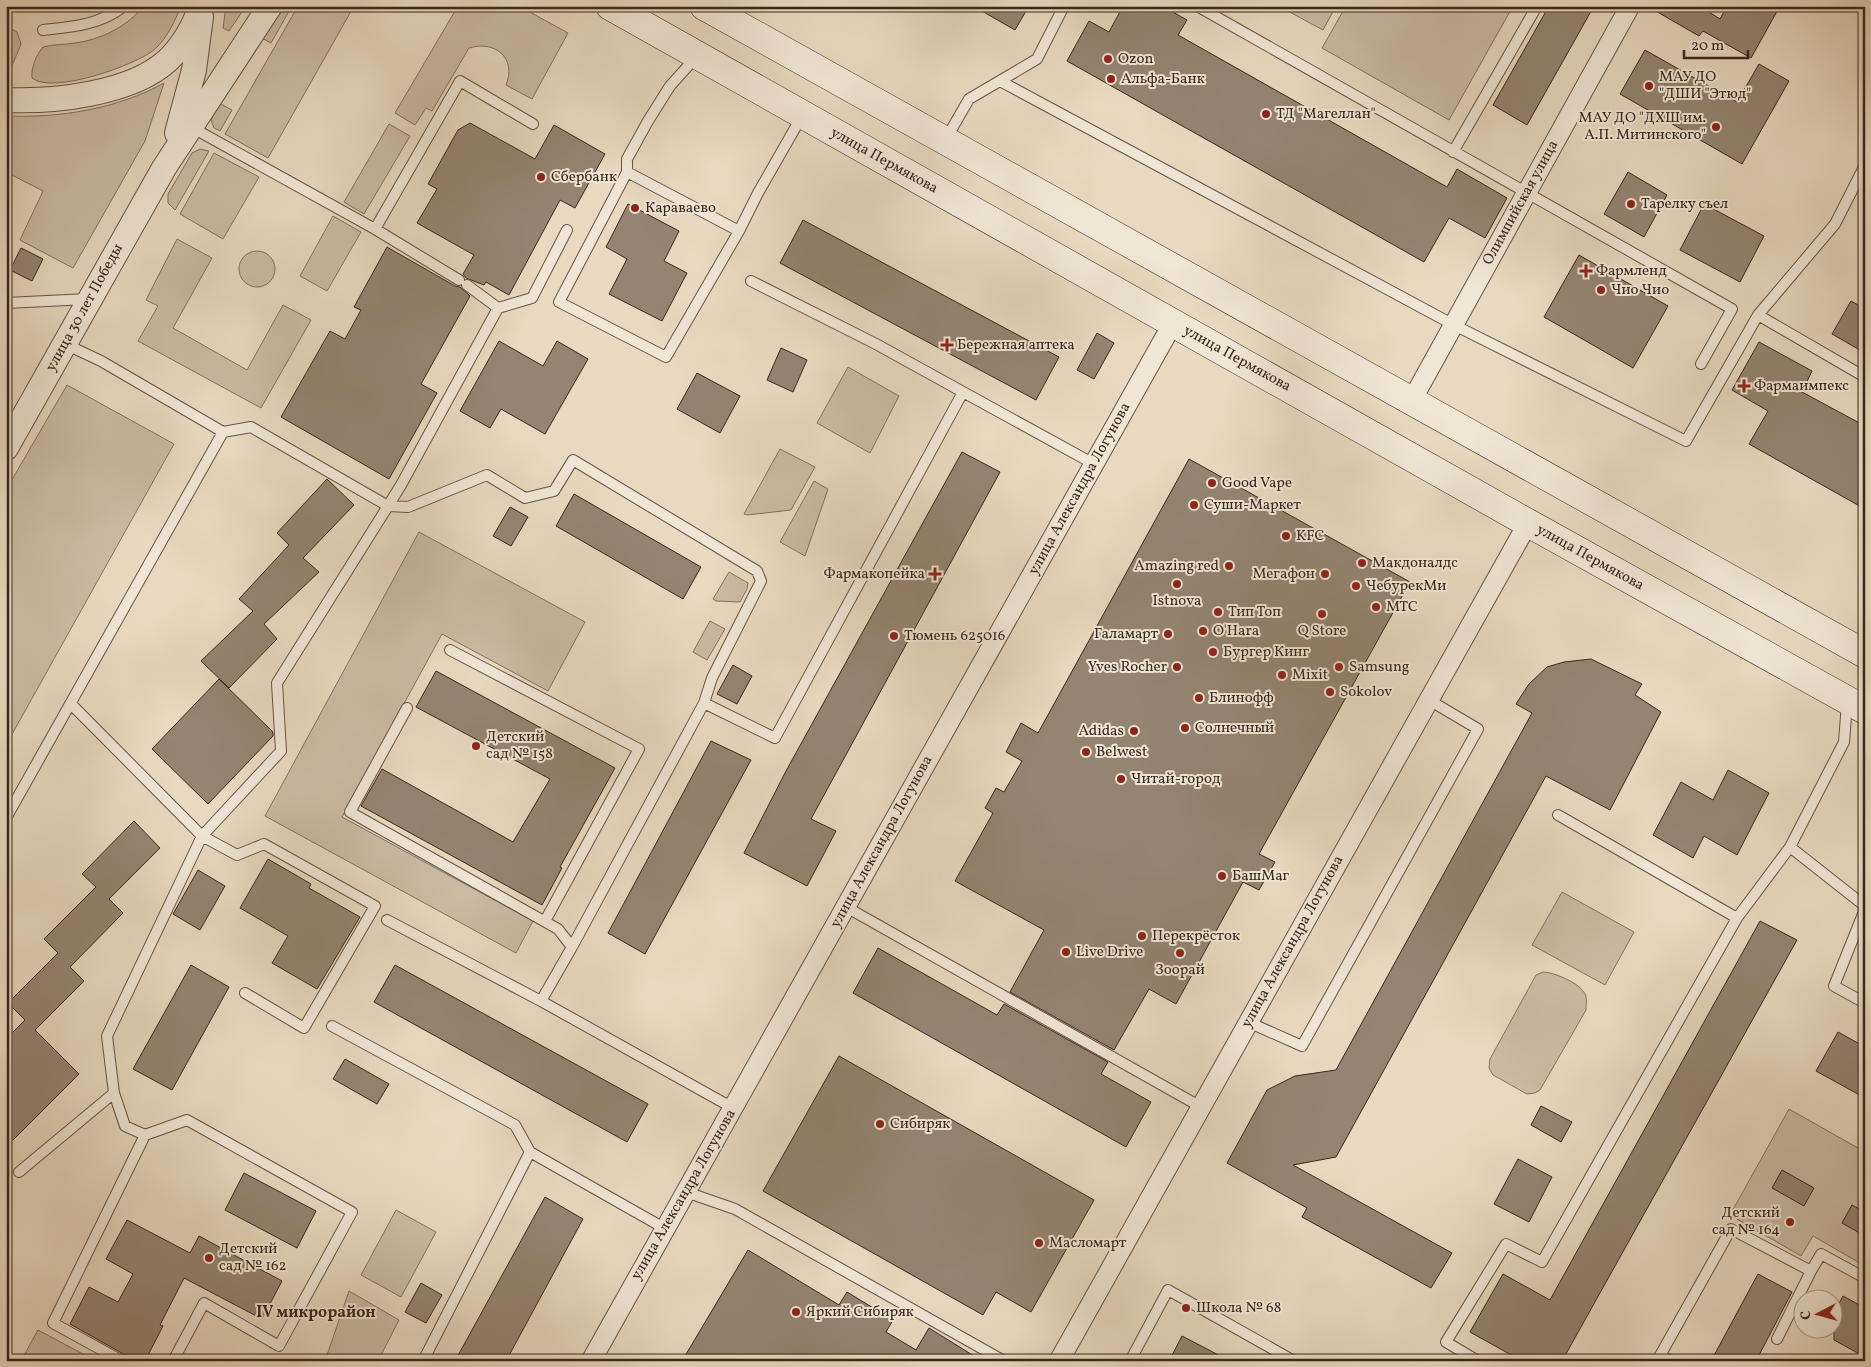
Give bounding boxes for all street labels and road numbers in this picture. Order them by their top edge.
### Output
street label: улица Пермякова [826,123,942,199]
street label: Олимпийская улица [1478,137,1564,269]
street label: улица 30 лет Победы [41,240,129,376]
street label: улица Пермякова [1179,321,1295,397]
street label: улица Александра Логунова [1024,399,1136,579]
street label: улица Пермякова [1532,520,1648,596]
street label: улица Александра Логунова [826,752,938,932]
street label: улица Александра Логунова [1237,852,1349,1032]
street label: улица Александра Логунова [626,1106,742,1284]

